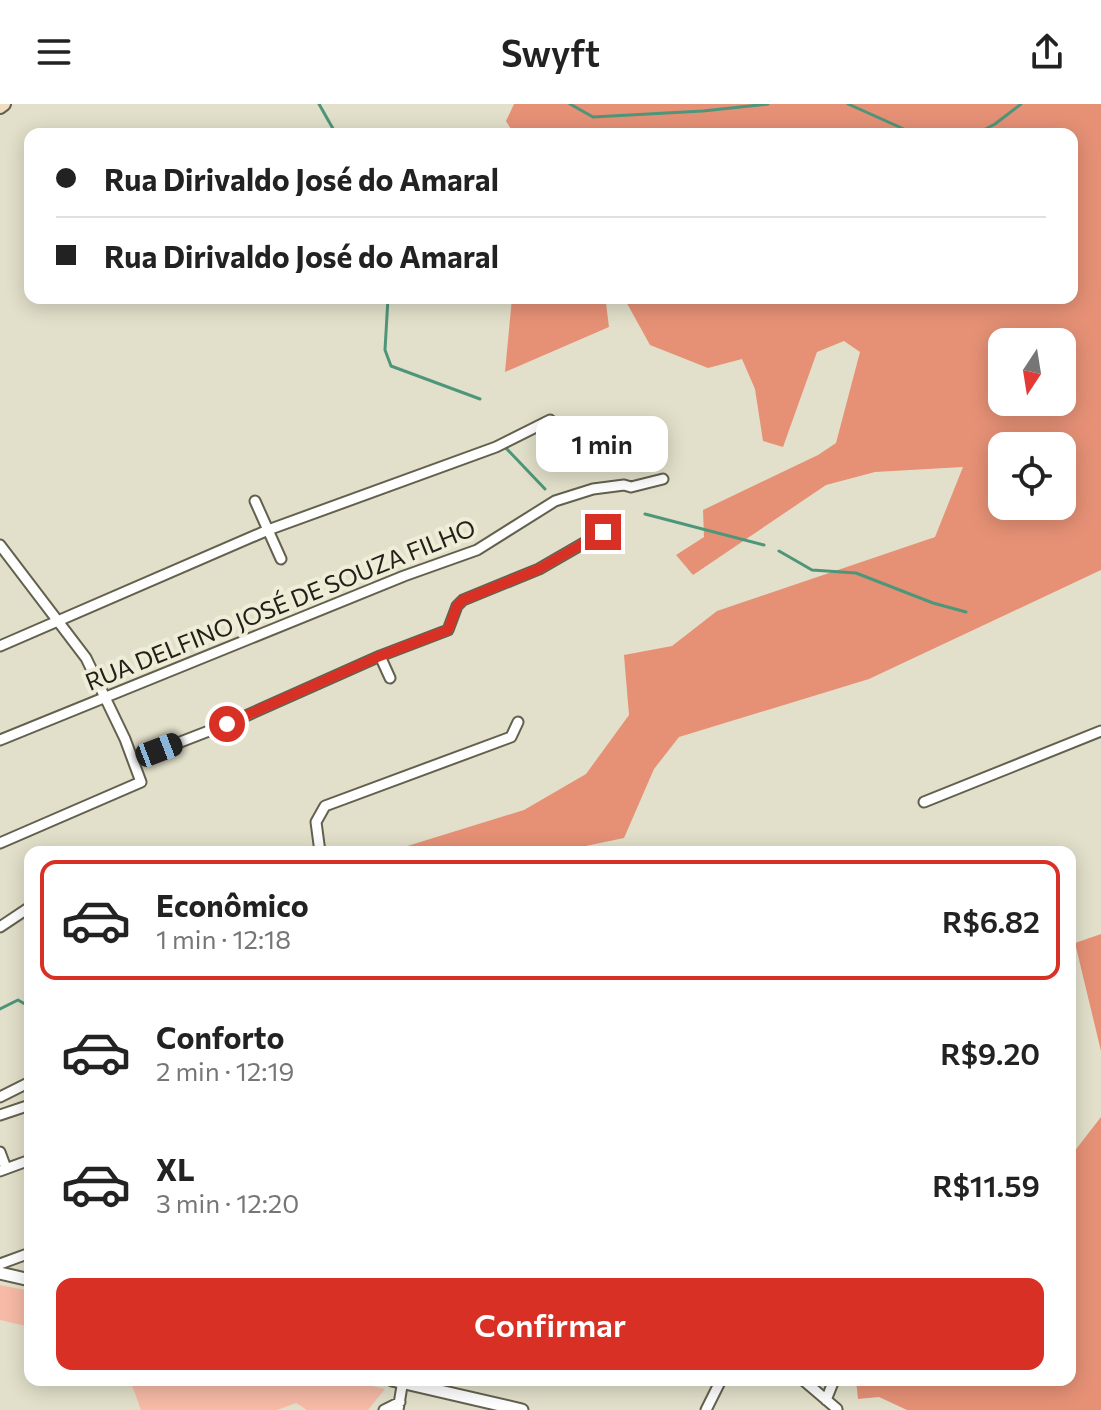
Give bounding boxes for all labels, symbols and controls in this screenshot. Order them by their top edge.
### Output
icon: menu [32,30,76,74]
text: Swyft [501,30,600,74]
icon: share [1025,30,1069,74]
text: Rua Dirivaldo José do Amaral [104,160,499,197]
text: Rua Dirivaldo José do Amaral [104,237,499,274]
north arrow [988,328,1076,416]
map controls [988,328,1076,520]
callout: 1 min [537,416,669,472]
text: 1 min [571,428,633,459]
button: locate [988,432,1076,520]
street label: RUA DELFINO JOSÉ DE SOUZA FILHO [81,512,479,696]
route end [585,514,621,550]
route start [209,706,245,742]
car [132,730,186,770]
icon: car [60,884,132,956]
text: Econômico [156,886,309,923]
text: R$6.82 [942,902,1040,939]
text: 1 min · 12:18 [156,923,291,954]
icon: car [60,1016,132,1088]
text: Conforto [156,1018,284,1055]
text: R$9.20 [940,1034,1040,1071]
text: 2 min · 12:19 [156,1055,294,1086]
icon: car [60,1148,132,1220]
text: XL [156,1150,195,1187]
text: R$11.59 [932,1166,1040,1203]
text: 3 min · 12:20 [156,1187,299,1218]
button: Confirmar [56,1278,1044,1370]

